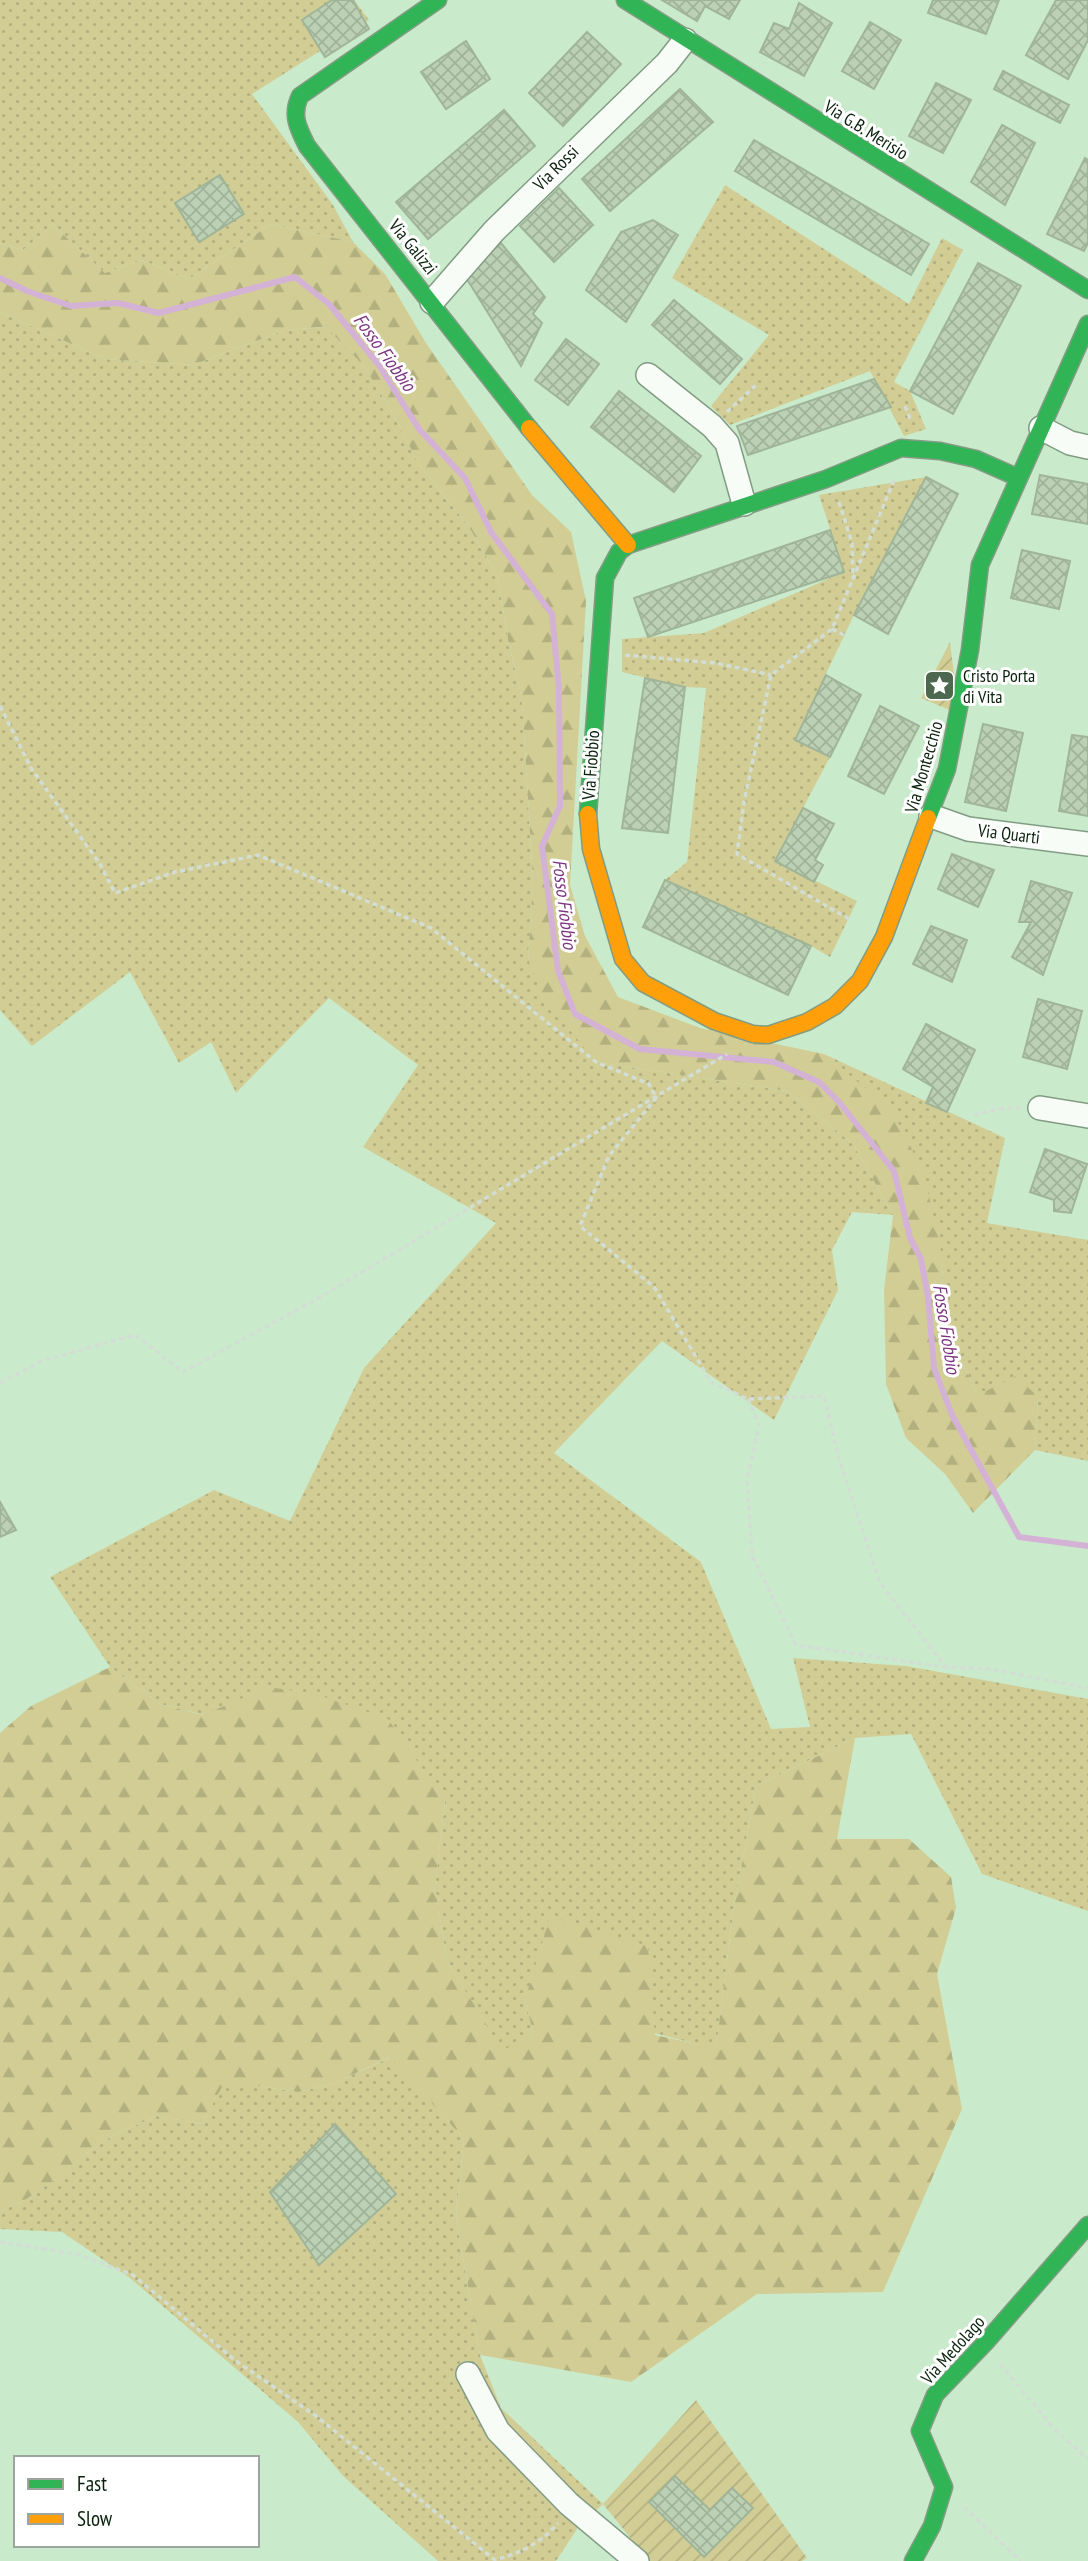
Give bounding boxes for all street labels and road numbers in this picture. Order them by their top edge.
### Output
street label: Via G.B. Merisio [819,94,913,165]
street label: Via Rossi [527,140,583,196]
street label: Via Galizzi [384,214,443,279]
street label: Via Montecchio [899,718,948,816]
street label: Via Fiobbio [577,729,604,802]
street label: Via Quarti [976,818,1041,849]
street label: Via Medolago [915,2310,990,2390]

